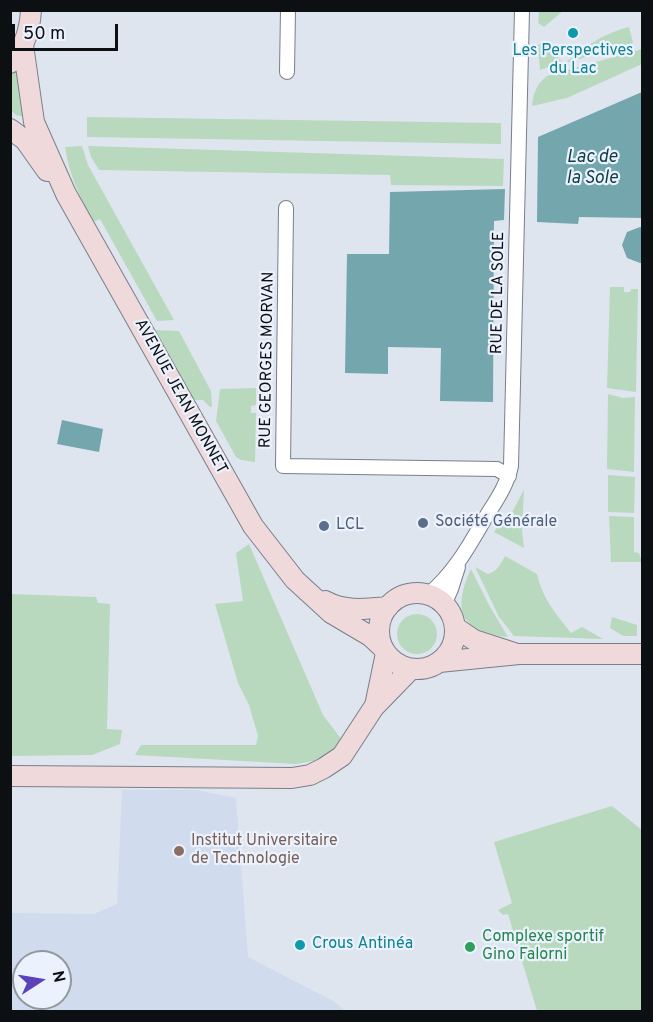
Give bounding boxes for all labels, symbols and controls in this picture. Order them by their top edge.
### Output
scale bar [15,12,122,50]
text: 50 m [23,23,65,46]
marker: Les Perspectives du Lac [566,26,580,40]
place label: Les Perspectives du Lac [512,42,634,80]
water label: Lac de la Sole [566,147,618,190]
street label: RUE DE LA SOLE [488,232,510,354]
street label: RUE GEORGES MORVAN [257,272,279,448]
street label: AVENUE JEAN MONNET [129,316,231,478]
place label: Société Générale [435,513,557,533]
place label: LCL [336,516,364,536]
marker: Société Générale [416,516,430,530]
marker: LCL [317,519,331,533]
place label: Institut Universitaire de Technologie [191,832,338,870]
marker: Institut Universitaire de Technologie [172,844,186,858]
place label: Complexe sportif Gino Falorni [482,928,604,966]
place label: Crous Antinéa [312,935,413,955]
marker: Crous Antinéa [293,938,307,952]
marker: Complexe sportif Gino Falorni [463,940,477,954]
north arrow [12,950,72,1010]
text: N [47,969,69,984]

